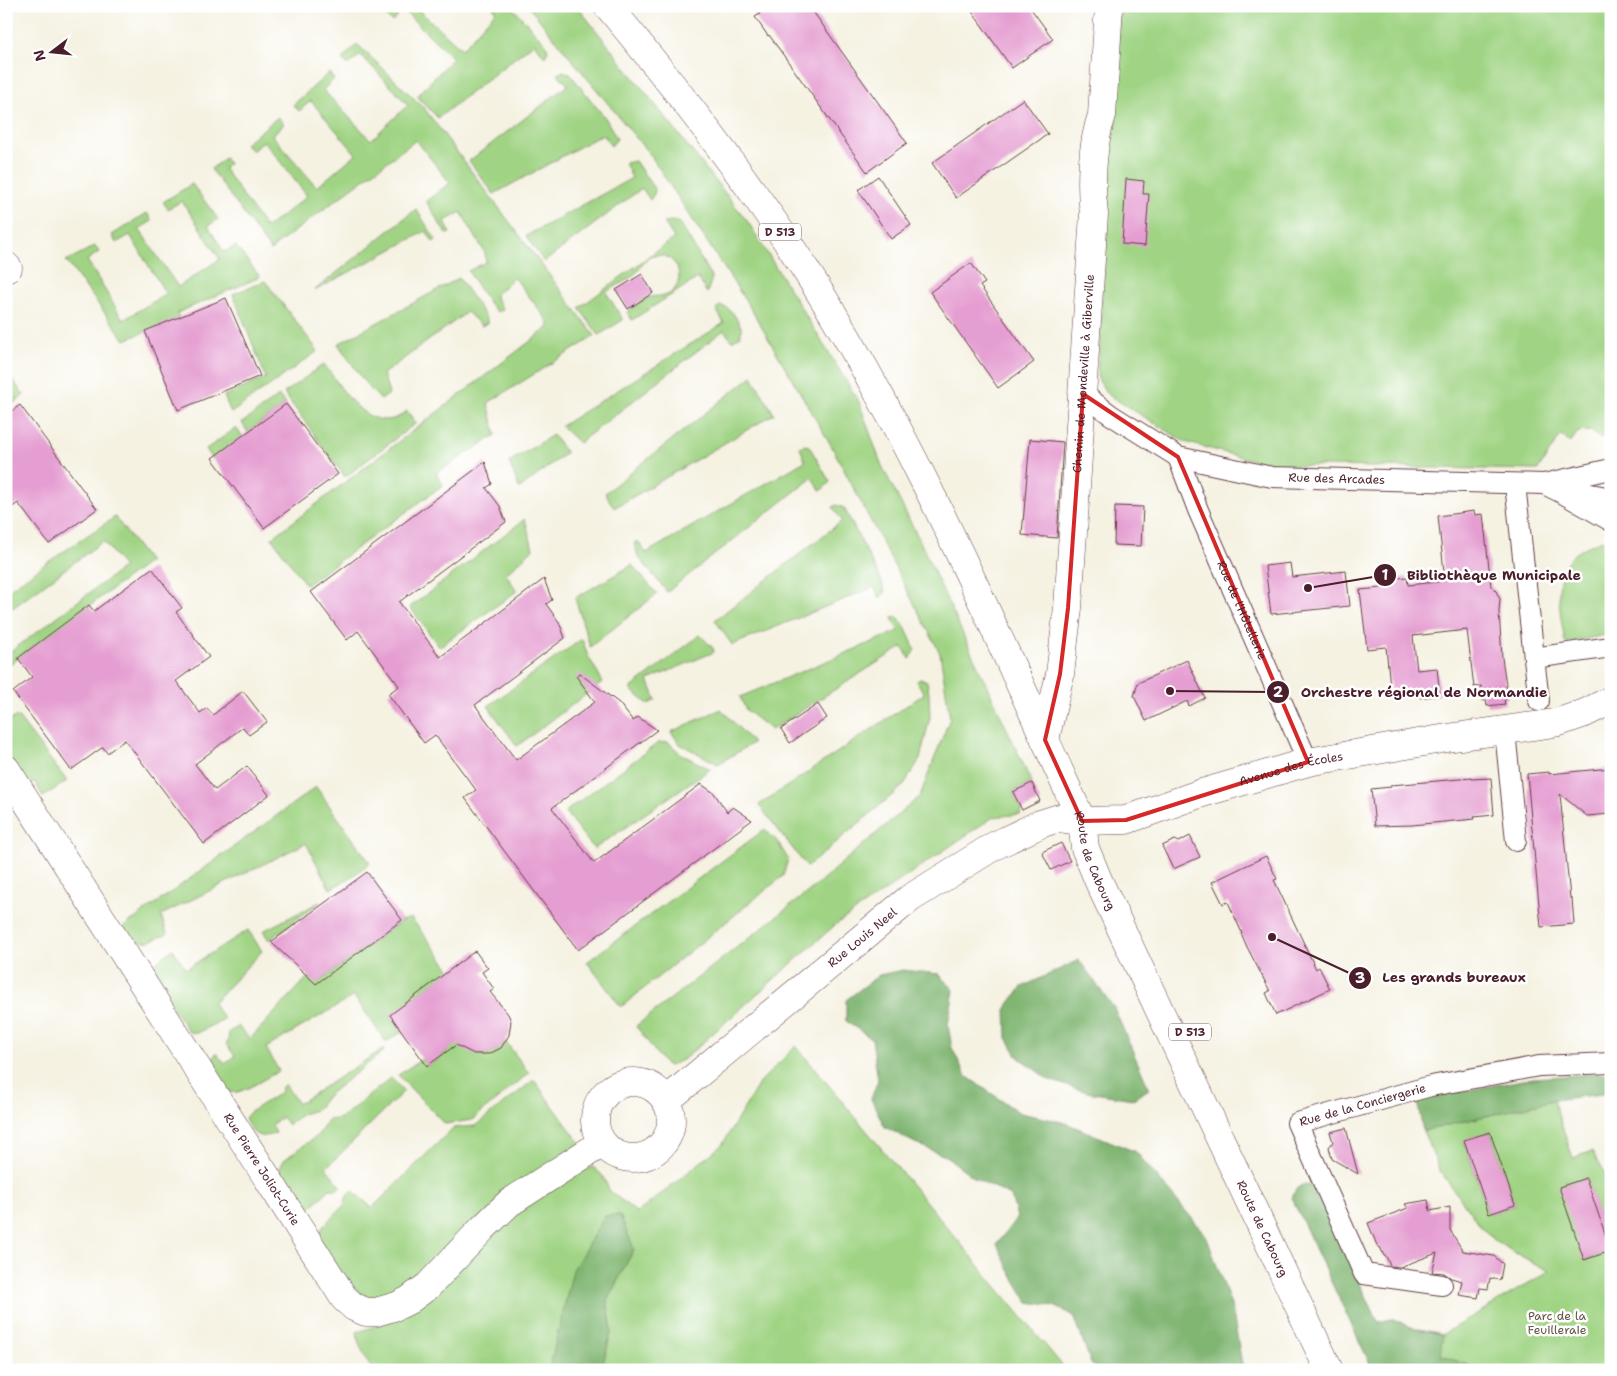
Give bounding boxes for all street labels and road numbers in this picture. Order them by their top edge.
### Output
road number: D 513 [759,223,801,240]
street label: Chemin de Mondeville à Giberville [1069,274,1098,474]
street label: Rue des Arcades [1288,469,1385,488]
street label: Rue de l'Hôtellerie [1213,558,1270,662]
street label: Avenue des Écoles [1237,748,1344,790]
street label: Route de Cabourg [1070,808,1119,913]
street label: Rue Louis Neel [824,904,901,971]
road number: D 513 [1169,1024,1211,1040]
street label: Rue de la Conciergerie [1297,1080,1428,1130]
street label: Rue Pierre Joliot-Curie [220,1110,304,1229]
street label: Route de Cabourg [1233,1178,1292,1279]

